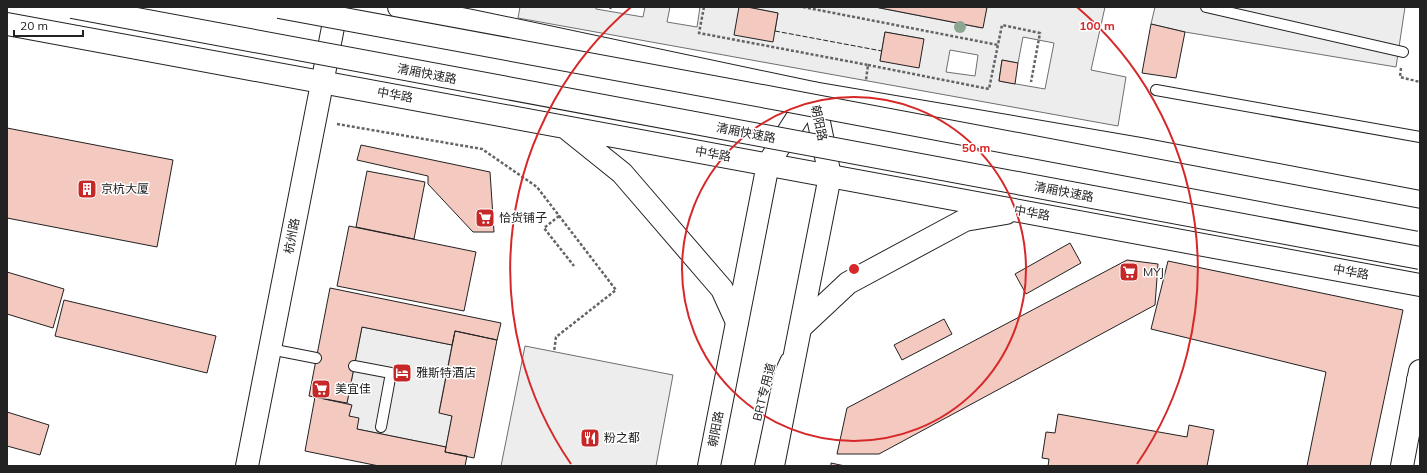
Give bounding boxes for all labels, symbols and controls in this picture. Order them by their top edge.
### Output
scale bar [14,12,83,38]
text: 20 m [20,18,48,33]
text: 100 m [1079,18,1115,33]
street label: 清厢快速路 [396,60,458,87]
street label: 中华路 [376,84,414,105]
street label: 朝阳路 [808,104,831,142]
street label: 清厢快速路 [715,119,777,146]
text: 50 m [962,140,990,155]
street label: 中华路 [694,143,732,164]
building icon: 京杭大厦 [76,178,98,200]
street label: 清厢快速路 [1033,178,1095,205]
place label: 京杭大厦 [101,181,149,196]
street label: 中华路 [1013,202,1051,223]
supermarket icon: 恰货铺子 [474,207,496,229]
place label: 恰货铺子 [499,210,547,225]
street label: 杭州路 [281,217,302,255]
supermarket icon: MYJ [1118,261,1140,283]
street label: 中华路 [1332,261,1370,282]
centre of rings [847,262,861,276]
place label: MYJ [1143,264,1164,279]
street label: BRT专用道 [749,361,778,423]
hotel icon: 雅斯特酒店 [391,362,413,384]
place label: 雅斯特酒店 [416,365,476,380]
supermarket icon: 美宜佳 [310,378,332,400]
place label: 美宜佳 [335,381,371,396]
street label: 朝阳路 [705,410,726,448]
restaurant icon: 粉之都 [579,427,601,449]
place label: 粉之都 [604,430,640,445]

